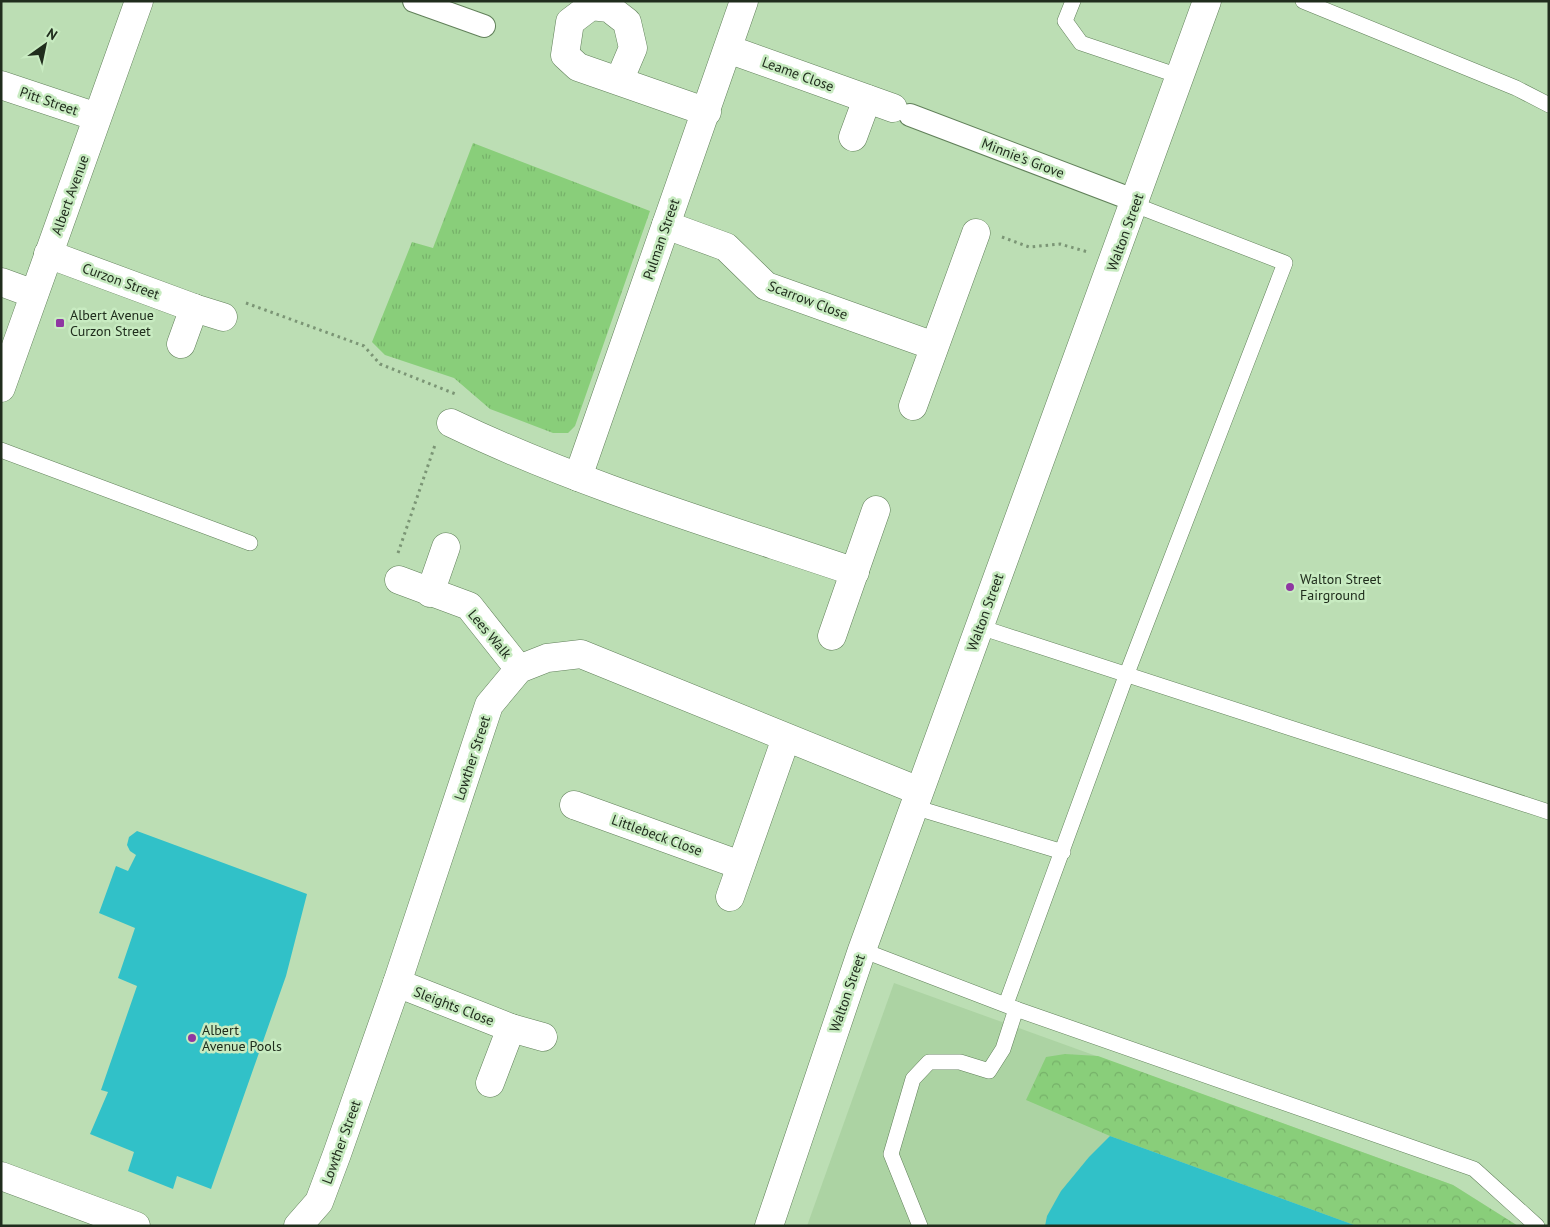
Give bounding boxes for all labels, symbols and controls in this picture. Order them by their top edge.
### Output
north arrow [20,20,70,70]
text: N [43,24,61,44]
street label: Leame Close [760,53,836,95]
street label: Pitt Street [17,83,81,119]
street label: Minnie's Grove [979,134,1067,182]
street label: Albert Avenue [47,153,93,237]
street label: Walton Street [1103,190,1147,273]
street label: Pulman Street [639,196,683,282]
street label: Curzon Street [80,259,162,303]
street label: Scarrow Close [766,277,850,323]
place label: Albert Avenue Curzon Street [70,306,154,340]
marker: Albert Avenue Curzon Street [54,317,66,329]
street label: Walton Street [963,570,1007,653]
place label: Walton Street Fairground [1300,570,1382,604]
marker: Walton Street Fairground [1284,581,1296,593]
street label: Lees Walk [464,606,516,662]
street label: Lowther Street [450,713,494,803]
street label: Littlebeck Close [609,810,705,860]
street label: Walton Street [825,951,869,1034]
street label: Sleights Close [411,982,497,1030]
place label: Albert Avenue Pools [202,1021,282,1055]
marker: Albert Avenue Pools [186,1032,198,1044]
street label: Lowther Street [318,1097,365,1186]

